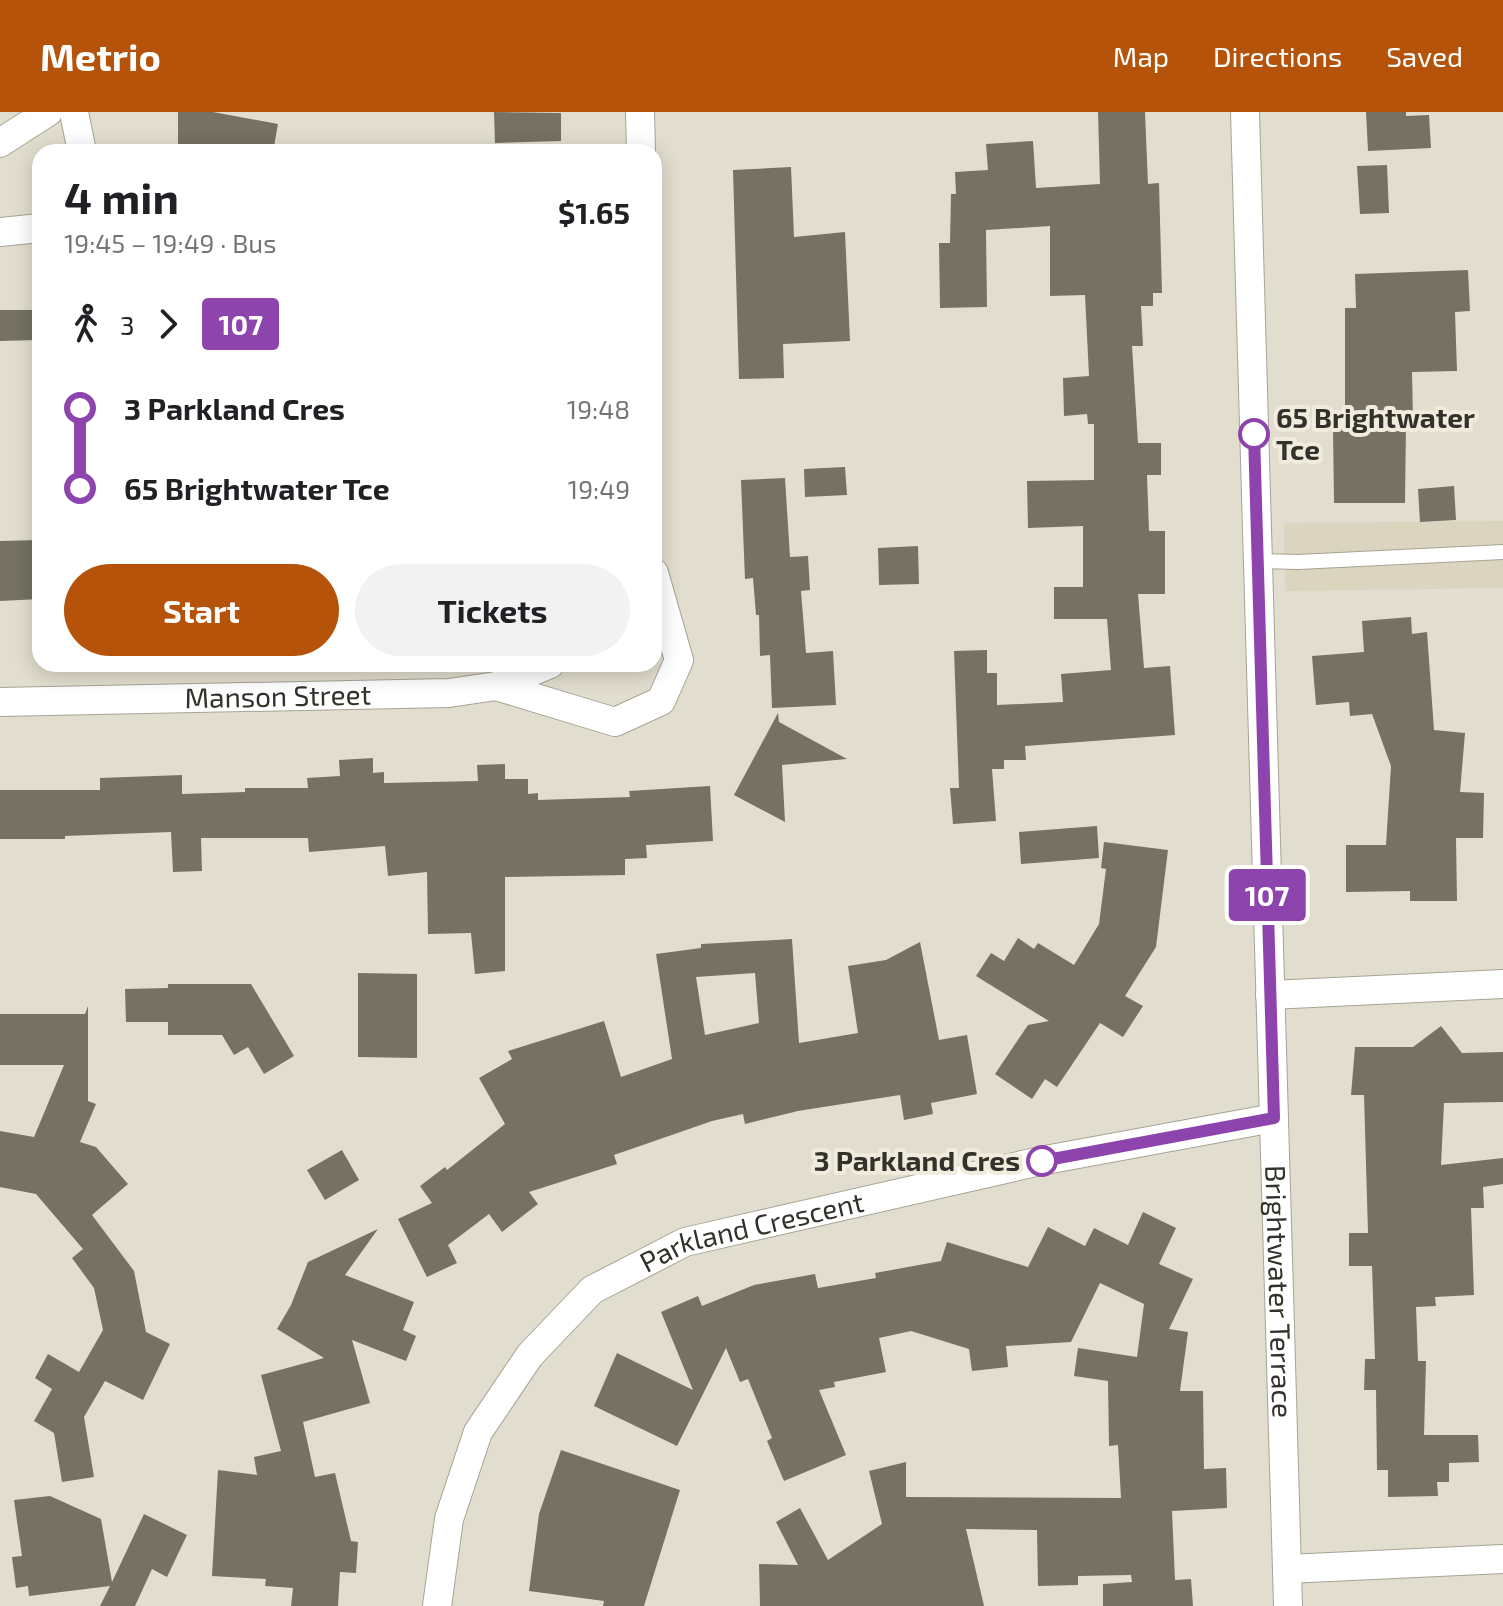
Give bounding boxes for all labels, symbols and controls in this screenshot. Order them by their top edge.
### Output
text: Metrio [40,33,161,79]
text: Map [1113,39,1169,73]
text: Directions [1213,39,1342,73]
text: Saved [1386,39,1463,73]
text: 4 min [64,170,179,223]
text: $1.65 [558,194,630,230]
text: 19:45 – 19:49 · Bus [64,227,276,258]
icon: walk [64,302,108,346]
icon: forward [146,302,190,346]
text: 107 [218,307,263,341]
text: 3 [120,309,134,340]
text: 3 Parkland Cres [124,390,345,426]
text: 19:48 [567,393,630,424]
place label: 65 Brightwater Tce [1276,400,1475,466]
marker: 65 Brightwater Tce [1239,419,1269,449]
text: 65 Brightwater Tce [124,470,390,506]
text: 19:49 [568,473,630,504]
button: Start [64,564,339,656]
button: Tickets [355,564,630,656]
street label: Manson Street [184,677,372,714]
line badge: 107 [1221,869,1313,921]
text: 107 [1245,878,1289,912]
place label: 3 Parkland Cres [814,1143,1020,1177]
marker: 3 Parkland Cres [1027,1146,1057,1176]
street label: Brightwater Terrace [1259,1165,1301,1418]
street label: Parkland Crescent [634,1184,867,1278]

